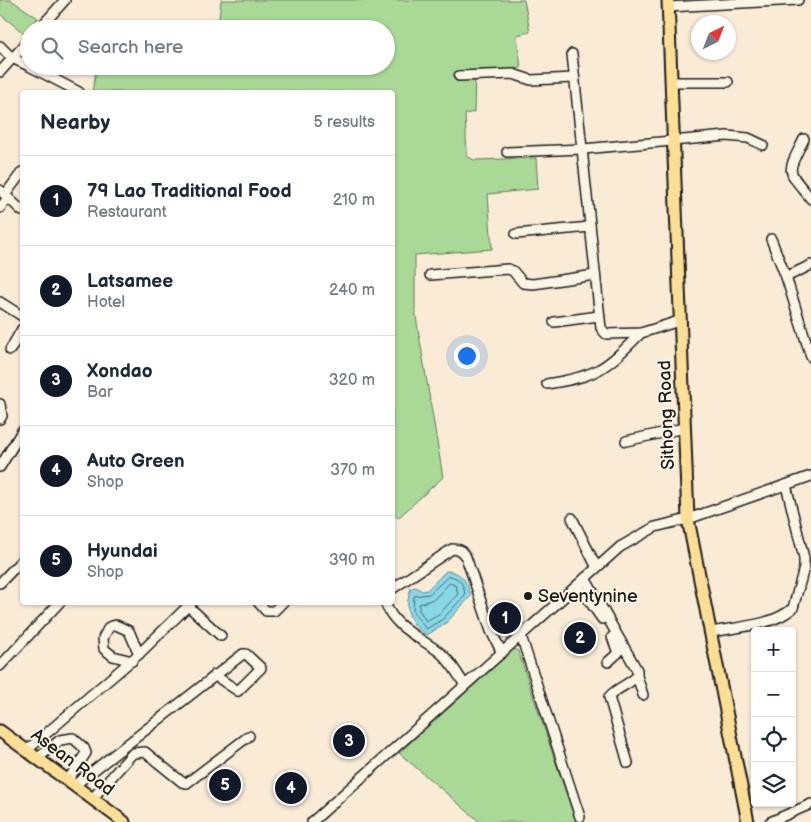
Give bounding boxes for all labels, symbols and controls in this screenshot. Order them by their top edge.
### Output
north arrow [691,15,736,60]
search box [20,20,395,75]
icon: search [38,34,66,62]
text: Search here [78,36,183,59]
text: Nearby [40,110,110,135]
text: 5 results [313,113,375,132]
text: 79 Lao Traditional Food [87,180,292,203]
text: 1 [53,191,59,210]
text: 210 m [333,191,375,210]
text: Restaurant [87,203,167,222]
text: Latsamee [87,270,173,293]
text: 2 [51,281,61,300]
text: 240 m [329,281,375,300]
text: Hotel [87,293,125,312]
your location [454,343,480,369]
text: Xondao [87,360,153,383]
street label: Sithong Road [654,360,679,470]
text: 3 [51,371,61,390]
text: 320 m [329,371,375,390]
text: Bar [87,383,113,402]
text: Auto Green [87,450,185,473]
text: 4 [51,461,61,480]
text: 370 m [330,461,375,480]
text: Shop [87,473,124,492]
text: Hyundai [87,540,158,563]
text: 5 [51,551,61,570]
text: 390 m [329,551,375,570]
text: Shop [87,563,124,582]
place label: Seventynine [538,586,638,607]
marker: Seventynine [522,590,534,602]
pin: 1 [489,599,521,637]
pin: 2 [564,619,596,657]
map controls [751,627,796,807]
button: + [751,627,796,672]
button: − [751,672,796,717]
button: locate [751,717,796,762]
pin: 3 [333,722,365,760]
street label: Asean Road [27,724,118,800]
button: layers [751,762,796,807]
pin: 5 [209,766,241,804]
pin: 4 [275,769,307,807]

